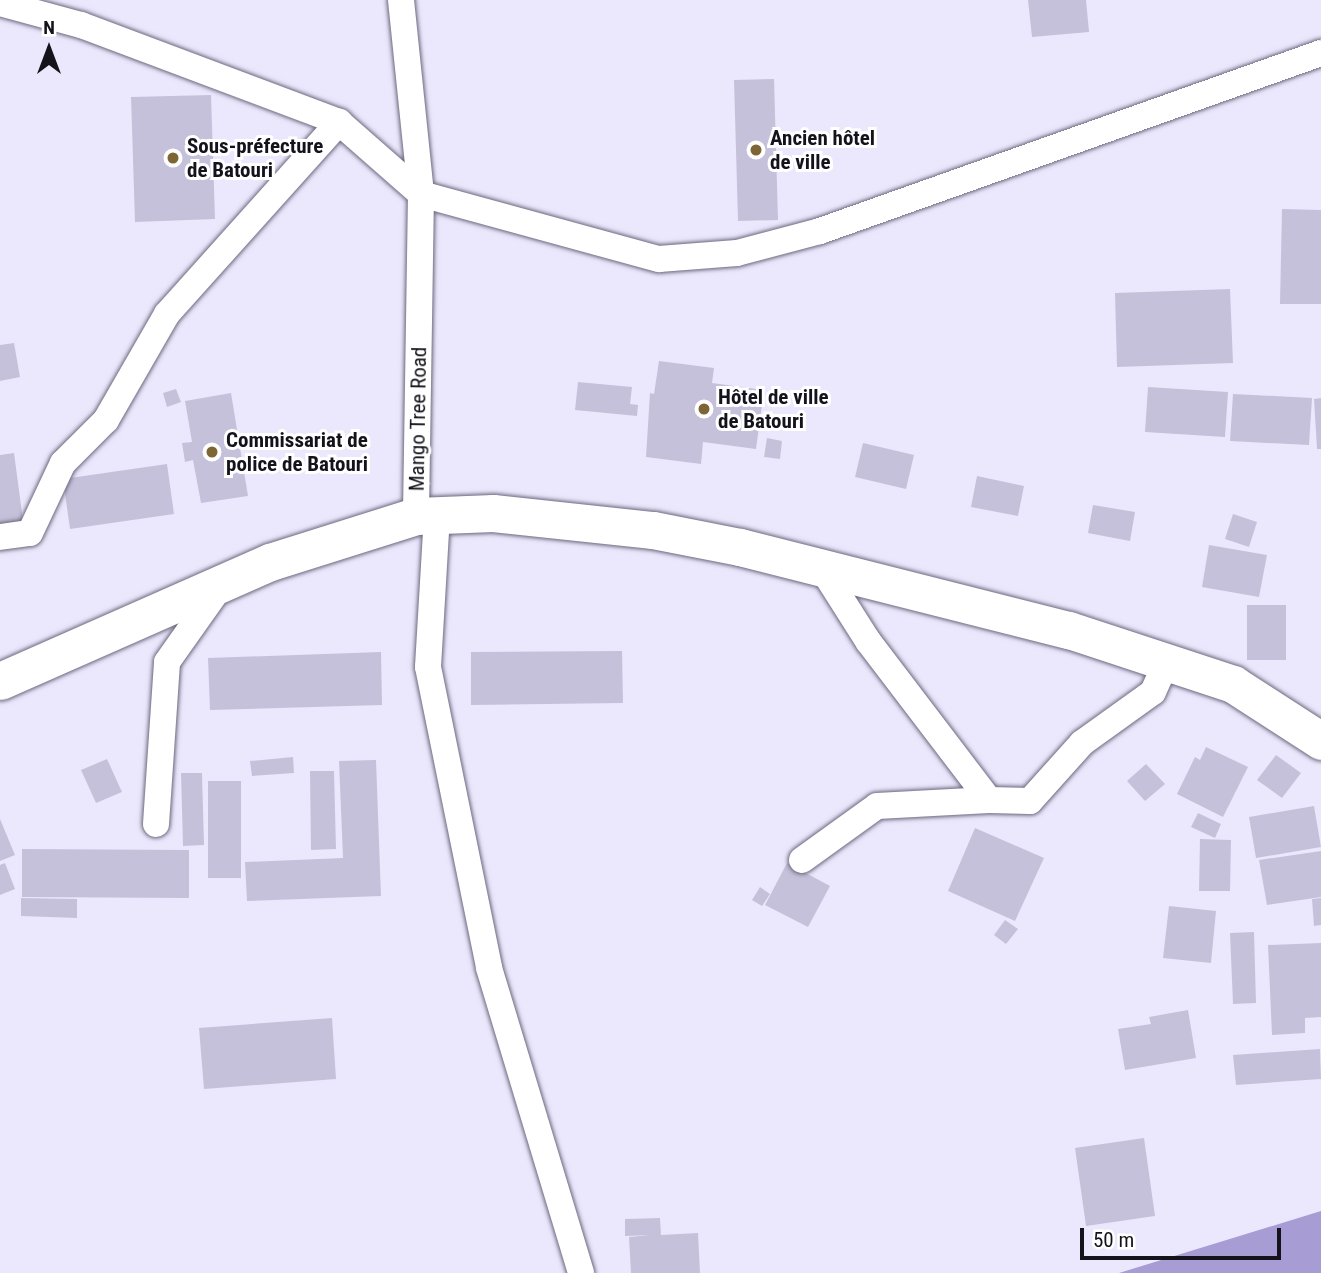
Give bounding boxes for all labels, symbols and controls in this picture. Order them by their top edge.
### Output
north arrow [14,14,84,84]
text: N [43,16,55,39]
place label: Ancien hôtel de ville [770,125,875,175]
place label: Sous-préfecture de Batouri [187,133,323,183]
marker: Ancien hôtel de ville [748,142,764,158]
marker: Sous-préfecture de Batouri [165,150,181,166]
street label: Mango Tree Road [404,346,432,492]
place label: Hôtel de ville de Batouri [718,384,829,434]
marker: Hôtel de ville de Batouri [696,401,712,417]
place label: Commissariat de police de Batouri [226,427,368,477]
marker: Commissariat de police de Batouri [204,444,220,460]
scale bar [1083,1214,1284,1258]
text: 50 m [1093,1228,1134,1252]

